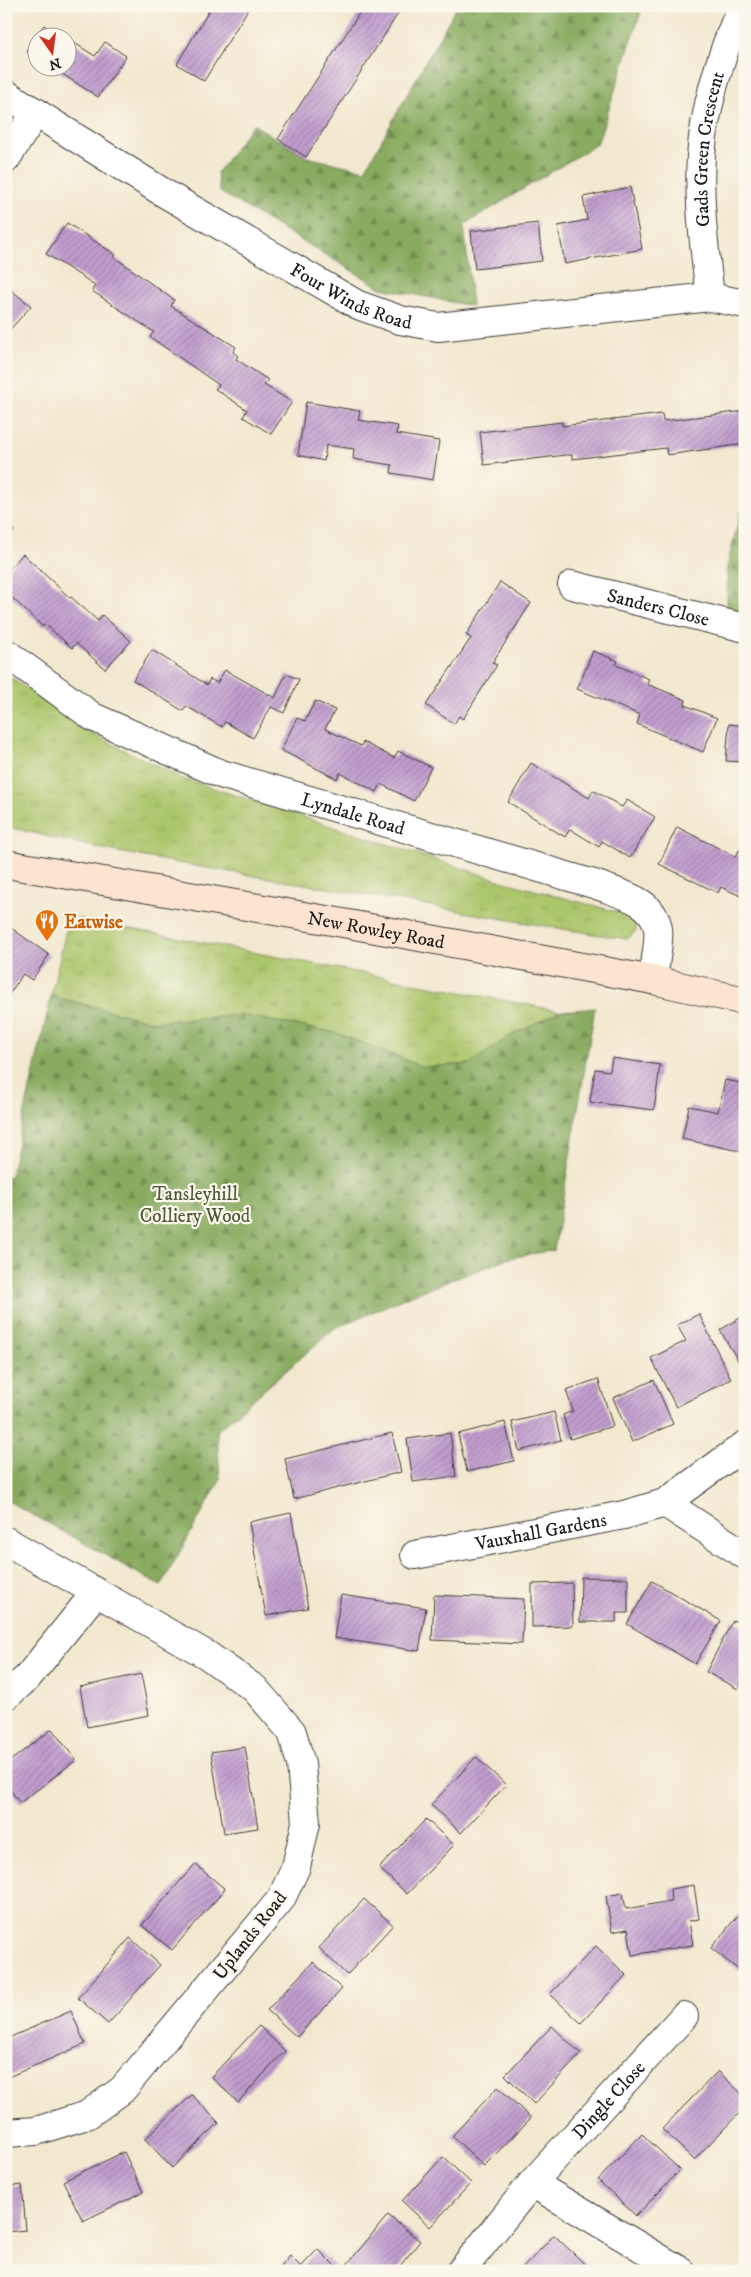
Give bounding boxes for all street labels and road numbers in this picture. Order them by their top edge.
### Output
street label: Gads Green Crescent [690,69,730,228]
street label: Four Winds Road [286,259,414,335]
street label: Sanders Close [604,584,712,632]
street label: Lyndale Road [298,788,408,841]
street label: New Rowley Road [306,907,447,955]
street label: Vauxhall Gardens [473,1509,609,1556]
street label: Uplands Road [208,1886,292,1985]
street label: Dingle Close [568,2057,651,2144]

